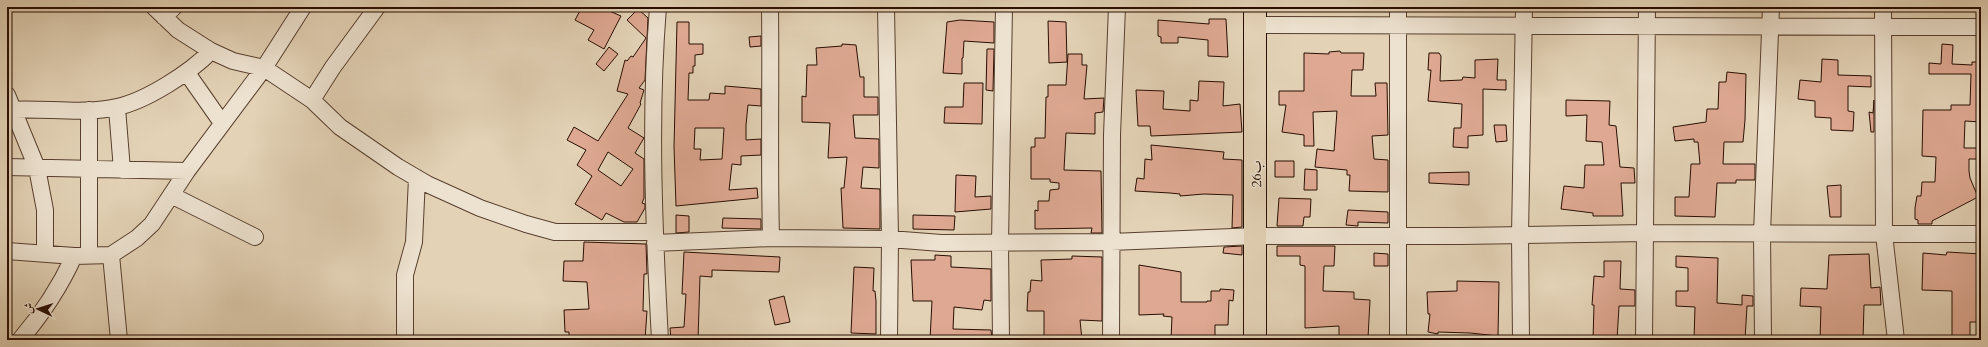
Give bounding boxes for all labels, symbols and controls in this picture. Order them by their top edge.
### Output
street label: 26ب [1247,160,1266,188]
north arrow [18,289,58,329]
text: ش [21,302,36,314]

